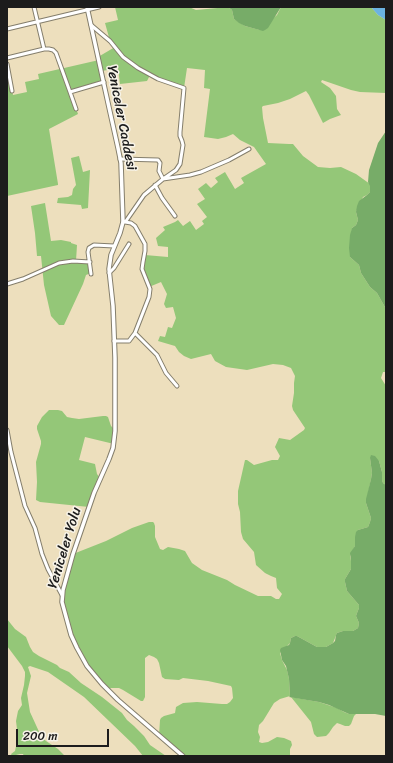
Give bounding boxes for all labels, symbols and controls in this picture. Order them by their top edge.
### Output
street label: Yeniceler Caddesi [103,64,139,172]
street label: Yeniceler Yolu [45,505,85,591]
scale bar [18,721,111,747]
text: 200 m [23,725,57,747]

